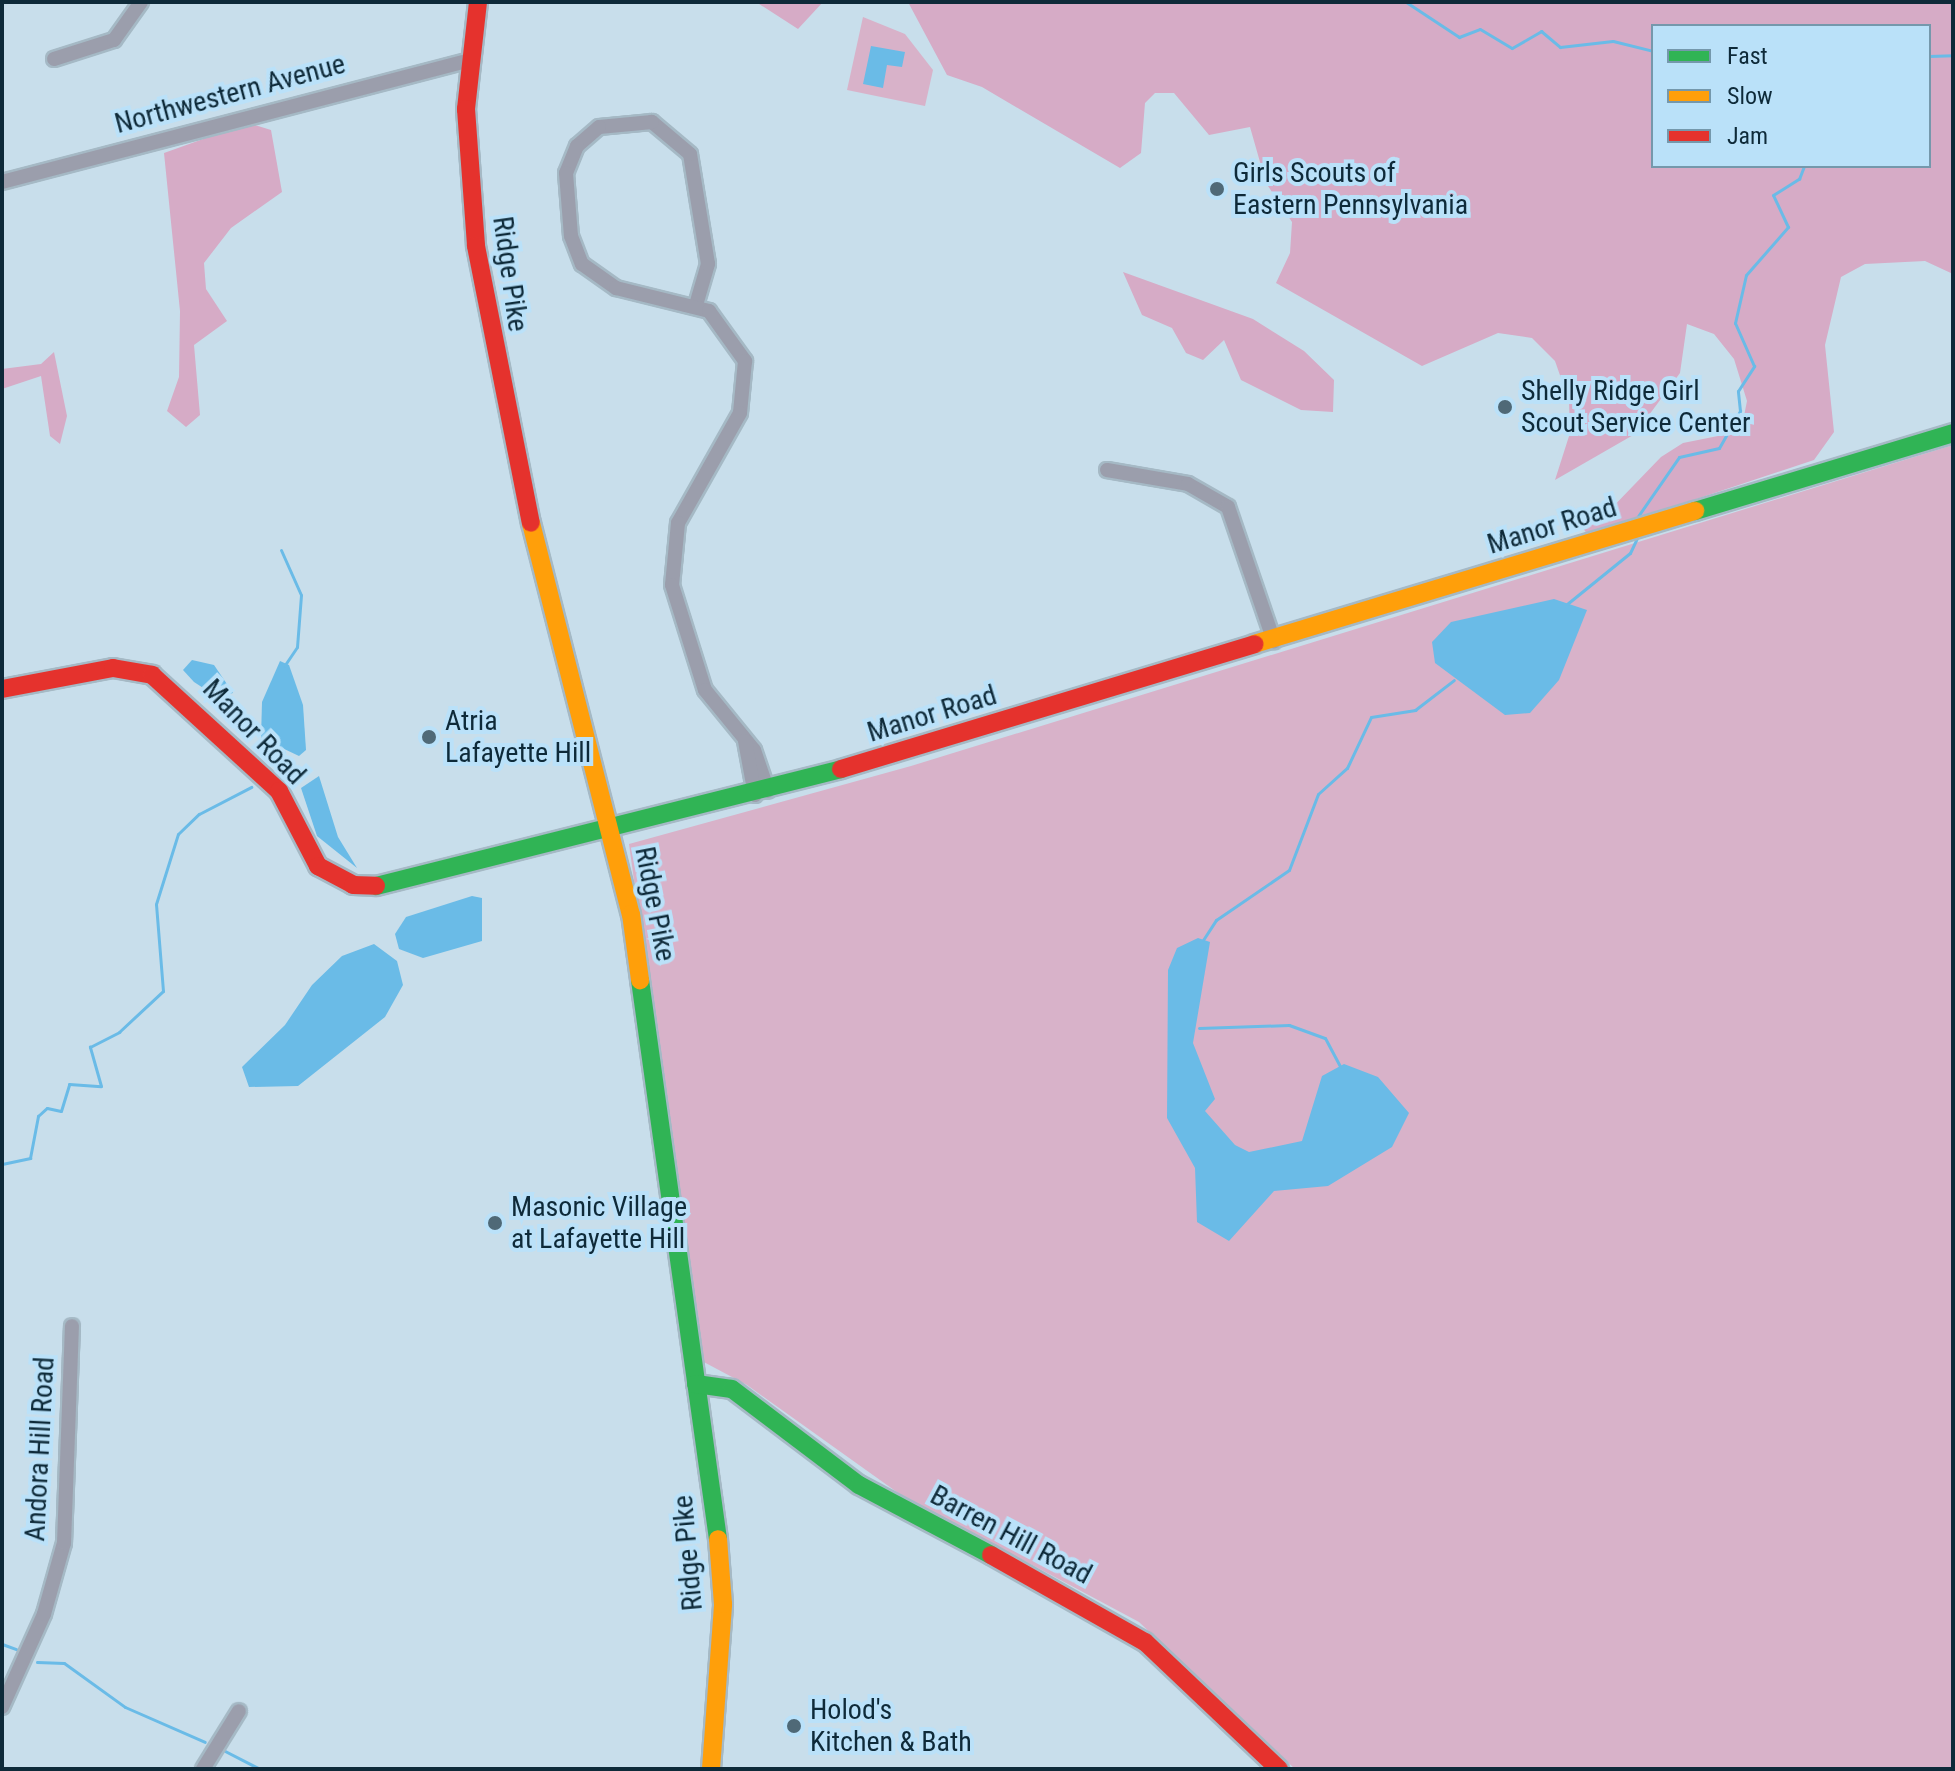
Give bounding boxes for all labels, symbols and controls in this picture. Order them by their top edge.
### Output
legend [1651,24,1931,168]
text: Fast [1727,42,1768,70]
street label: Northwestern Avenue [111,47,349,141]
text: Slow [1727,82,1773,110]
text: Jam [1727,122,1768,150]
place label: Girls Scouts of Eastern Pennsylvania [1233,156,1468,222]
marker: Girls Scouts of Eastern Pennsylvania [1208,180,1226,198]
street label: Ridge Pike [485,214,535,334]
place label: Shelly Ridge Girl Scout Service Center [1521,374,1751,440]
marker: Shelly Ridge Girl Scout Service Center [1496,398,1514,416]
street label: Manor Road [1483,490,1621,562]
street label: Manor Road [196,672,312,792]
street label: Manor Road [863,678,1001,750]
place label: Atria Lafayette Hill [445,704,591,770]
marker: Atria Lafayette Hill [420,728,438,746]
street label: Ridge Pike [627,844,683,964]
place label: Masonic Village at Lafayette Hill [511,1190,687,1256]
marker: Masonic Village at Lafayette Hill [486,1214,504,1232]
street label: Andora Hill Road [18,1356,62,1542]
street label: Barren Hill Road [925,1478,1097,1592]
street label: Ridge Pike [666,1494,710,1612]
place label: Holod's Kitchen & Bath [810,1693,972,1759]
marker: Holod's Kitchen & Bath [785,1717,803,1735]

